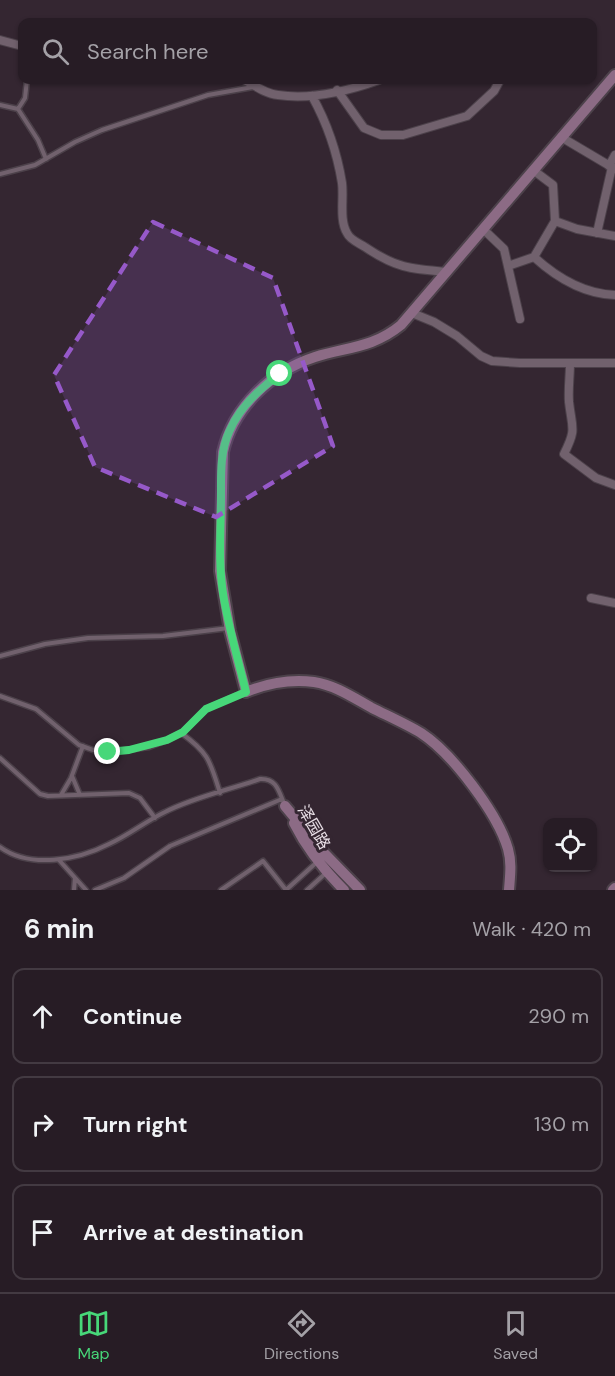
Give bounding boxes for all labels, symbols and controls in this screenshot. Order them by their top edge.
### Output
search box [18,18,597,84]
icon: search [39,35,72,68]
text: Search here [87,37,208,66]
route start [266,360,292,386]
route end [94,738,120,764]
street label: 泽园路 [293,801,335,853]
map controls [543,818,597,872]
button: locate [543,818,597,872]
text: 6 min [24,912,94,946]
text: Walk · 420 m [472,916,591,942]
icon: ahead [26,1000,59,1033]
text: Continue [83,1002,182,1031]
text: 290 m [528,1003,589,1029]
icon: right [26,1108,59,1141]
text: Turn right [83,1110,188,1139]
text: 130 m [534,1111,589,1137]
icon: arrive [26,1216,59,1249]
text: Arrive at destination [83,1218,304,1247]
tab: Map [77,1307,110,1364]
tab: Directions [264,1307,339,1364]
tab: Saved [493,1307,538,1364]

